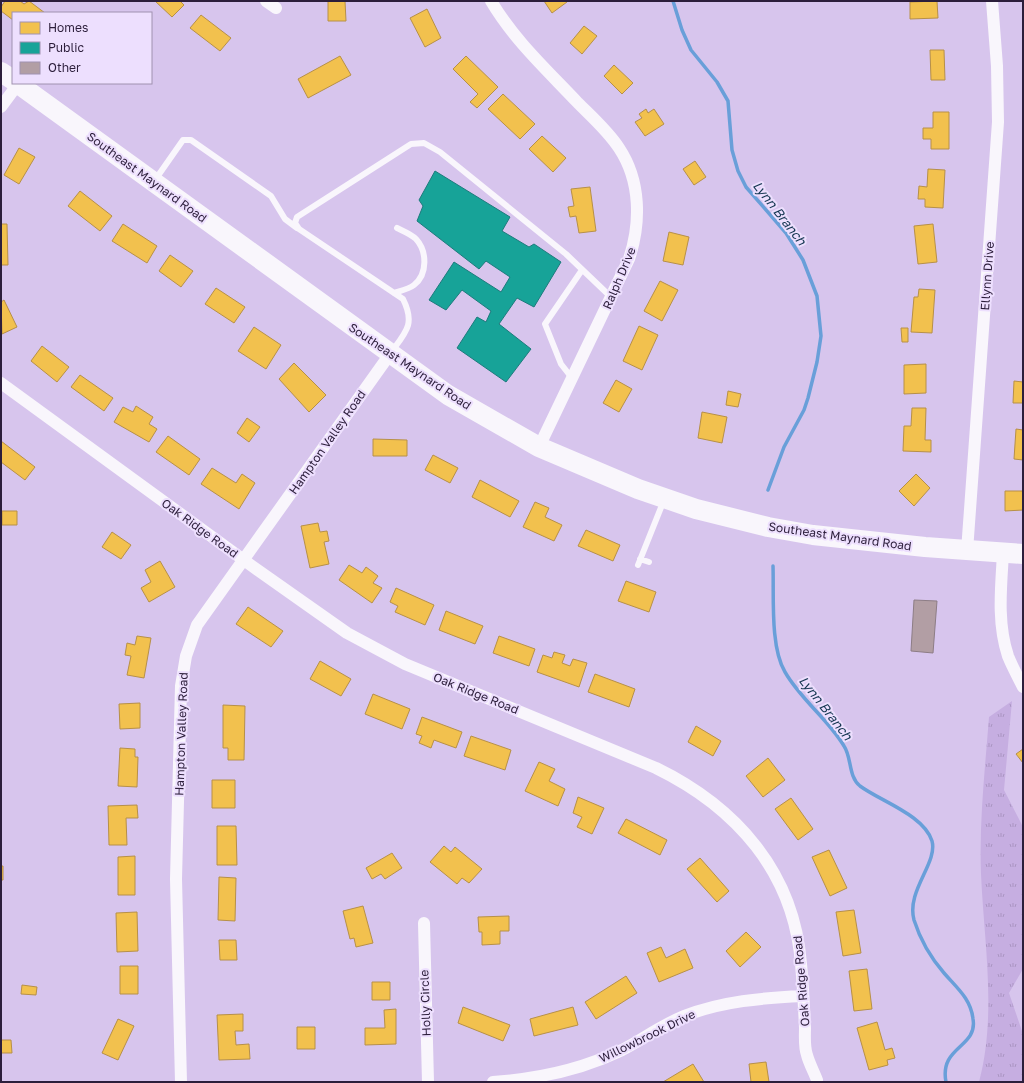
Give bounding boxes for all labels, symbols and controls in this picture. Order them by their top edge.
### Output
legend [12,12,152,84]
text: Homes [48,20,88,35]
text: Public [48,40,85,55]
text: Other [48,60,81,75]
street label: Southeast Maynard Road [84,129,210,225]
water label: Lynn Branch [750,178,811,249]
street label: Ellynn Drive [977,241,997,311]
street label: Ralph Drive [599,245,639,311]
street label: Southeast Maynard Road [346,319,474,413]
street label: Hampton Valley Road [285,387,369,497]
street label: Oak Ridge Road [159,495,241,561]
street label: Southeast Maynard Road [768,519,912,553]
street label: Oak Ridge Road [431,669,521,717]
street label: Hampton Valley Road [171,672,191,796]
water label: Lynn Branch [796,673,857,744]
street label: Oak Ridge Road [790,935,812,1027]
street label: Holly Circle [416,969,434,1037]
street label: Willowbrook Drive [597,1006,697,1066]

